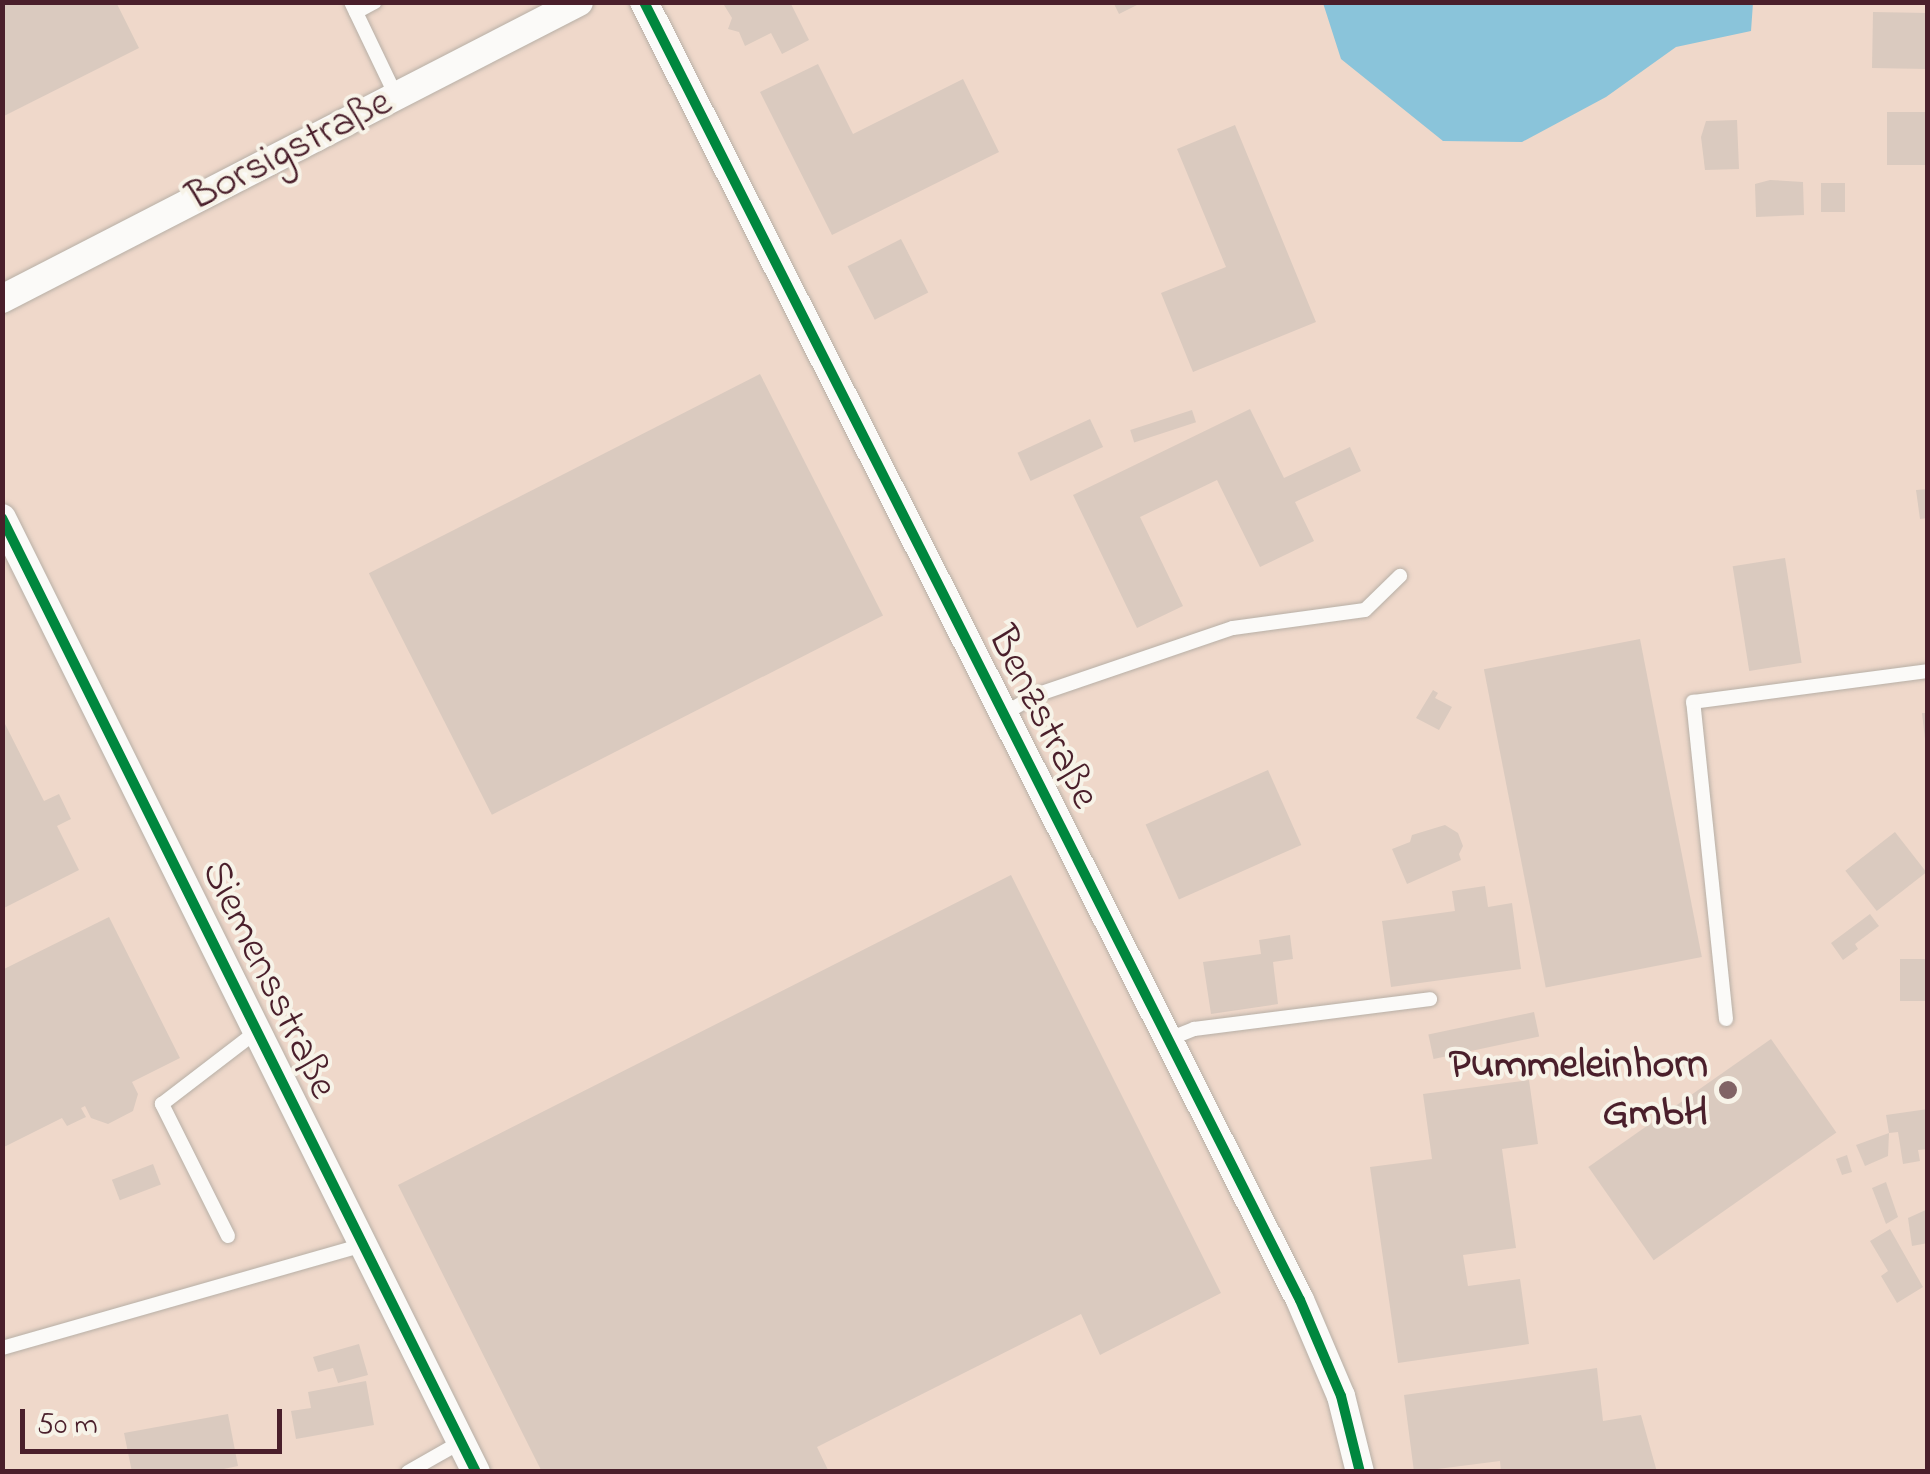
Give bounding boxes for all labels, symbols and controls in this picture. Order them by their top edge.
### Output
street label: Borsigstraße [179,78,401,224]
street label: Benzstraße [975,619,1109,817]
street label: Siemensstraße [189,853,347,1107]
place label: Pummeleinhorn GmbH [1449,1041,1708,1140]
marker: Pummeleinhorn GmbH [1717,1079,1739,1101]
scale bar [25,1389,288,1451]
text: 50 m [37,1404,98,1448]

